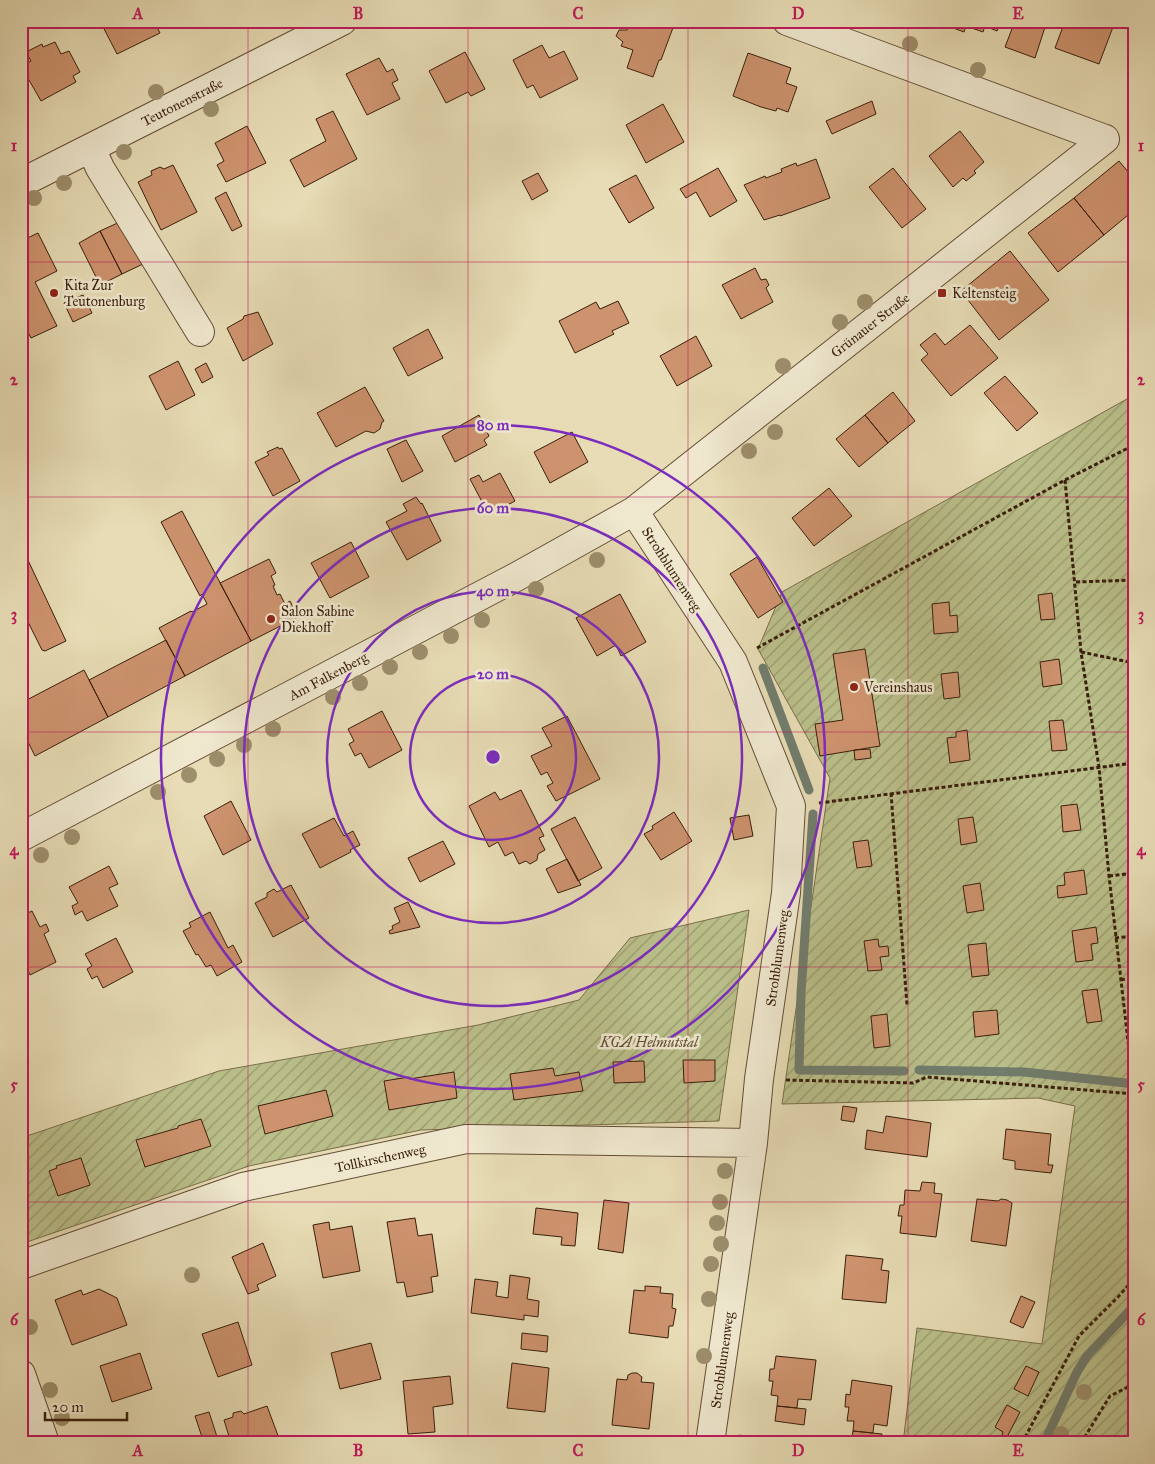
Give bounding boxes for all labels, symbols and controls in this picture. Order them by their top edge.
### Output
text: A [132,4,144,23]
text: B [353,4,363,23]
text: C [573,4,584,23]
text: D [792,4,805,23]
text: E [1012,4,1024,23]
street label: Teutonenstraße [139,75,226,130]
text: 1 [11,136,18,155]
text: 1 [1138,136,1145,155]
place label: Kita Zur Teutonenburg [64,277,145,310]
place label: Keltensteig [952,285,1016,302]
marker: Kita Zur Teutonenburg [48,287,60,299]
marker: Keltensteig [936,287,948,299]
street label: Grünauer Straße [828,289,913,361]
text: 2 [10,370,19,389]
text: 2 [1137,370,1146,389]
text: 80 m [477,416,510,434]
text: 60 m [477,499,510,517]
street label: Strohblumenweg [638,524,705,615]
text: 40 m [477,582,510,601]
place label: Salon Sabine Diekhoff [281,603,355,636]
text: 3 [11,605,17,625]
text: 3 [1138,605,1144,625]
marker: Salon Sabine Diekhoff [265,613,277,625]
street label: Am Falkenberg [285,648,371,705]
text: 20 m [477,665,509,683]
place label: Vereinshaus [863,679,932,696]
marker: Vereinshaus [848,681,860,693]
centre of rings [484,748,502,766]
text: 4 [10,840,20,860]
text: 4 [1137,840,1147,860]
street label: Strohblumenweg [762,908,793,1007]
park label: KGA Helmutstal [599,1034,699,1051]
text: 5 [10,1075,18,1094]
text: 5 [1137,1075,1145,1094]
street label: Tollkirschenweg [333,1141,427,1176]
text: 6 [10,1310,19,1329]
street label: Strohblumenweg [707,1310,738,1409]
text: 6 [1137,1310,1146,1329]
scale bar [45,1389,128,1421]
text: 20 m [52,1398,84,1416]
text: A [132,1441,144,1460]
text: B [353,1441,363,1460]
text: C [573,1441,584,1460]
text: D [792,1441,805,1460]
text: E [1012,1441,1024,1460]

